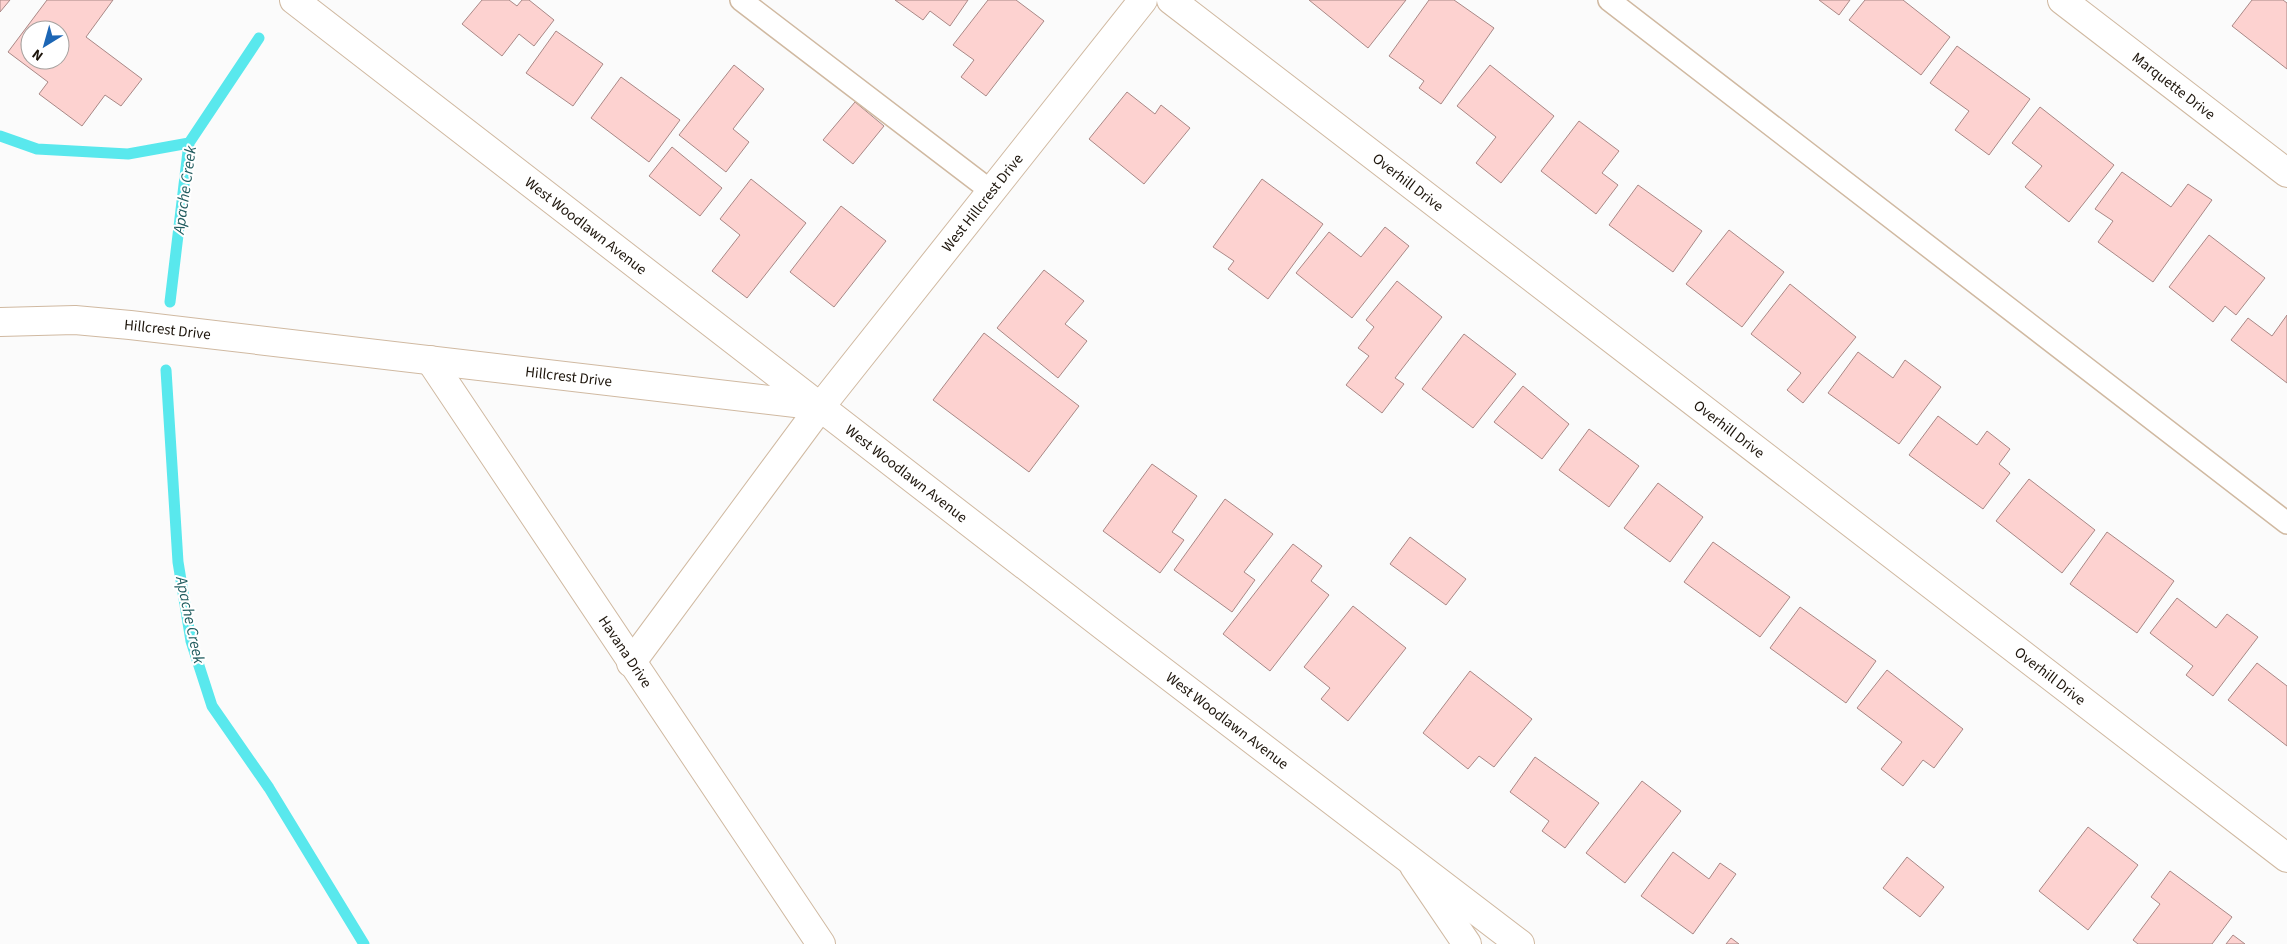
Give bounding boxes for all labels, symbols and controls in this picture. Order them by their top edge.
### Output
north arrow [20,20,70,70]
text: N [28,44,48,65]
street label: Marquette Drive [2128,47,2220,125]
water label: Apache Creek [168,144,202,236]
street label: Overhill Drive [1368,148,1448,216]
street label: West Hillcrest Drive [937,149,1028,256]
street label: West Woodlawn Avenue [520,172,651,280]
street label: Hillcrest Drive [123,314,212,345]
street label: Hillcrest Drive [524,361,613,392]
street label: Overhill Drive [1689,395,1769,463]
street label: West Woodlawn Avenue [841,419,972,528]
water label: Apache Creek [170,573,210,666]
street label: Havana Drive [593,611,657,692]
street label: Overhill Drive [2010,642,2090,710]
street label: West Woodlawn Avenue [1161,667,1293,774]

